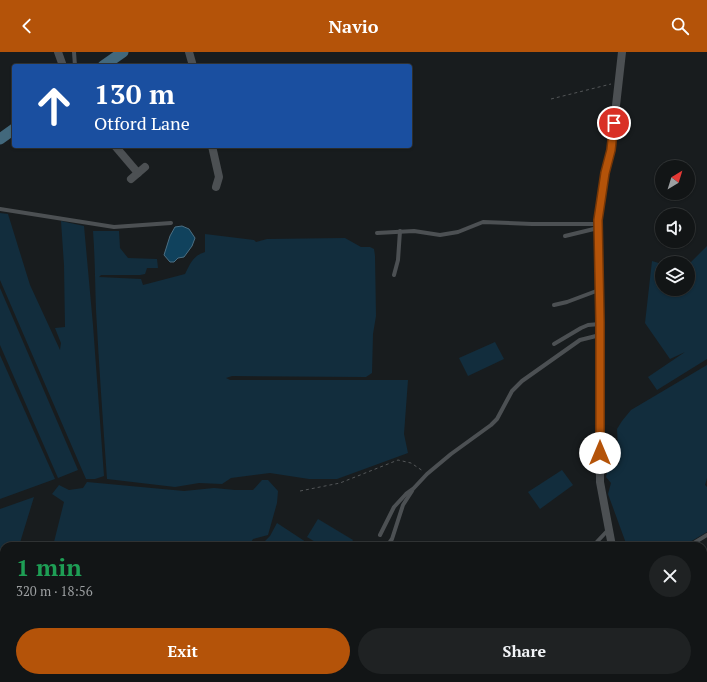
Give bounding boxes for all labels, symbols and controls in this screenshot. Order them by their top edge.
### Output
text: Navio [328,14,379,38]
icon: back [16,15,38,37]
icon: search [669,15,691,37]
text: 130 m [94,75,175,112]
icon: ahead [28,80,80,132]
pin [597,106,631,140]
text: Otford Lane [94,111,190,135]
icon: arrive [603,112,625,134]
north arrow [655,160,695,200]
map controls [655,160,695,296]
button: sound [655,208,695,248]
button: layers [655,256,695,296]
position arrow [579,432,621,474]
text: 1 min [16,551,82,583]
button: close [649,555,691,597]
text: 320 m · 18:56 [16,582,93,600]
button: Exit [16,628,350,674]
button: Share [358,628,691,674]

